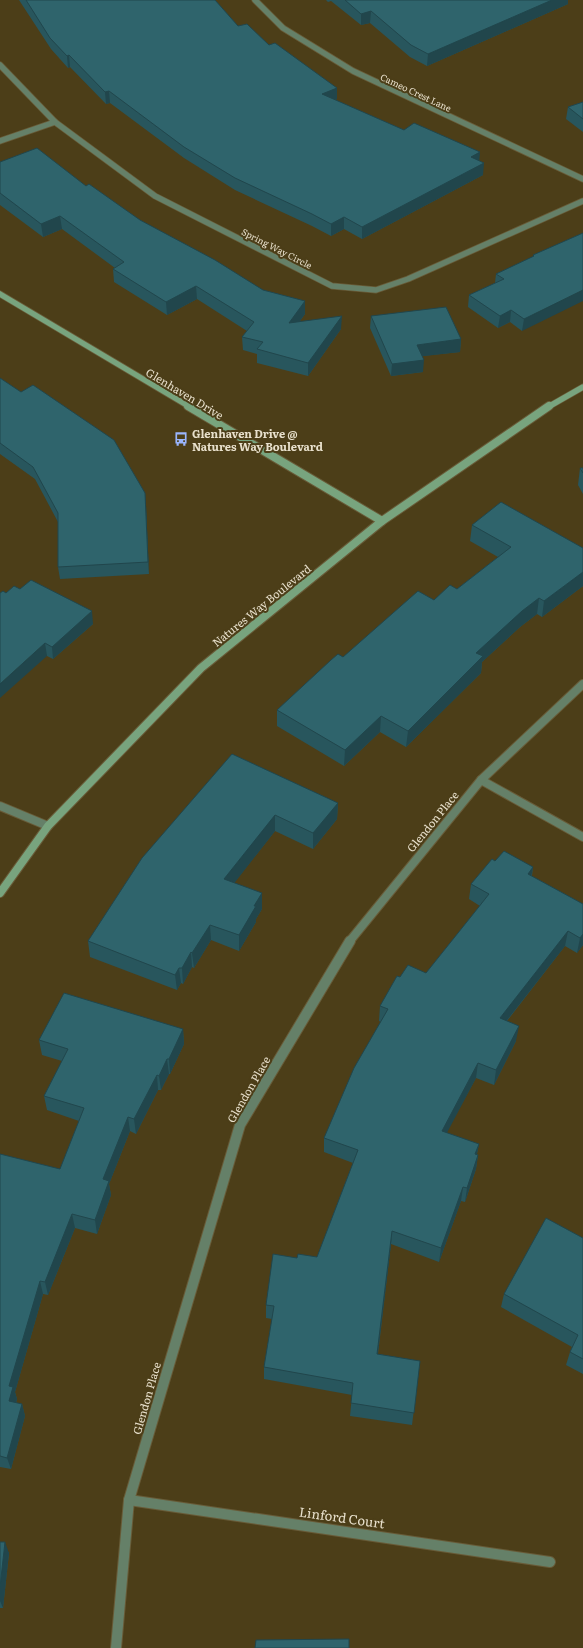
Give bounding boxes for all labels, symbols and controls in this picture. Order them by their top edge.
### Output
street label: Cameo Crest Lane [378,69,454,115]
street label: Spring Way Circle [239,224,315,272]
street label: Glenhaven Drive [143,364,227,423]
place label: Glenhaven Drive @ Natures Way Boulevard [192,425,323,454]
bus stop icon: Glenhaven Drive @ Natures Way Boulevard [173,431,189,447]
street label: Natures Way Boulevard [208,560,314,650]
street label: Glendon Place [402,787,462,855]
street label: Glendon Place [222,1053,274,1125]
street label: Glendon Place [128,1360,164,1436]
street label: Linford Court [298,1502,387,1533]

